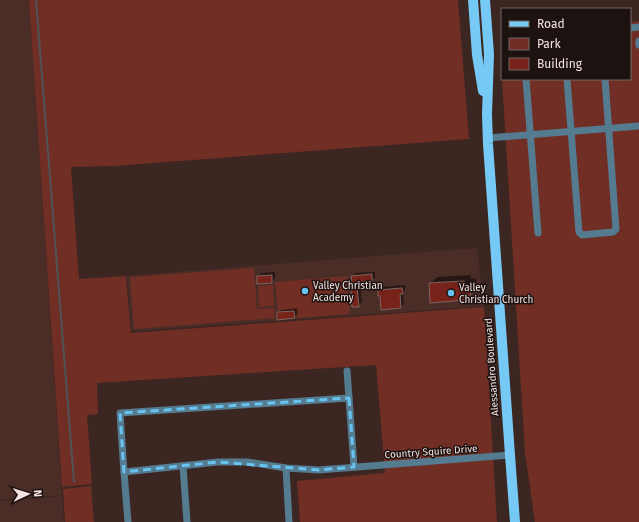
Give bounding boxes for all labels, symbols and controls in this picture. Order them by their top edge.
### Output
legend [501,8,631,80]
text: Road [537,17,565,31]
text: Park [537,37,561,51]
text: Building [537,57,583,71]
place label: Valley Christian Academy [313,280,383,304]
place label: Valley Christian Church [459,282,533,306]
marker: Valley Christian Academy [300,286,310,296]
marker: Valley Christian Church [446,288,456,298]
street label: Alessandro Boulevard [483,317,501,416]
street label: Country Squire Drive [384,443,478,461]
north arrow [8,474,48,514]
text: N [31,489,44,497]

